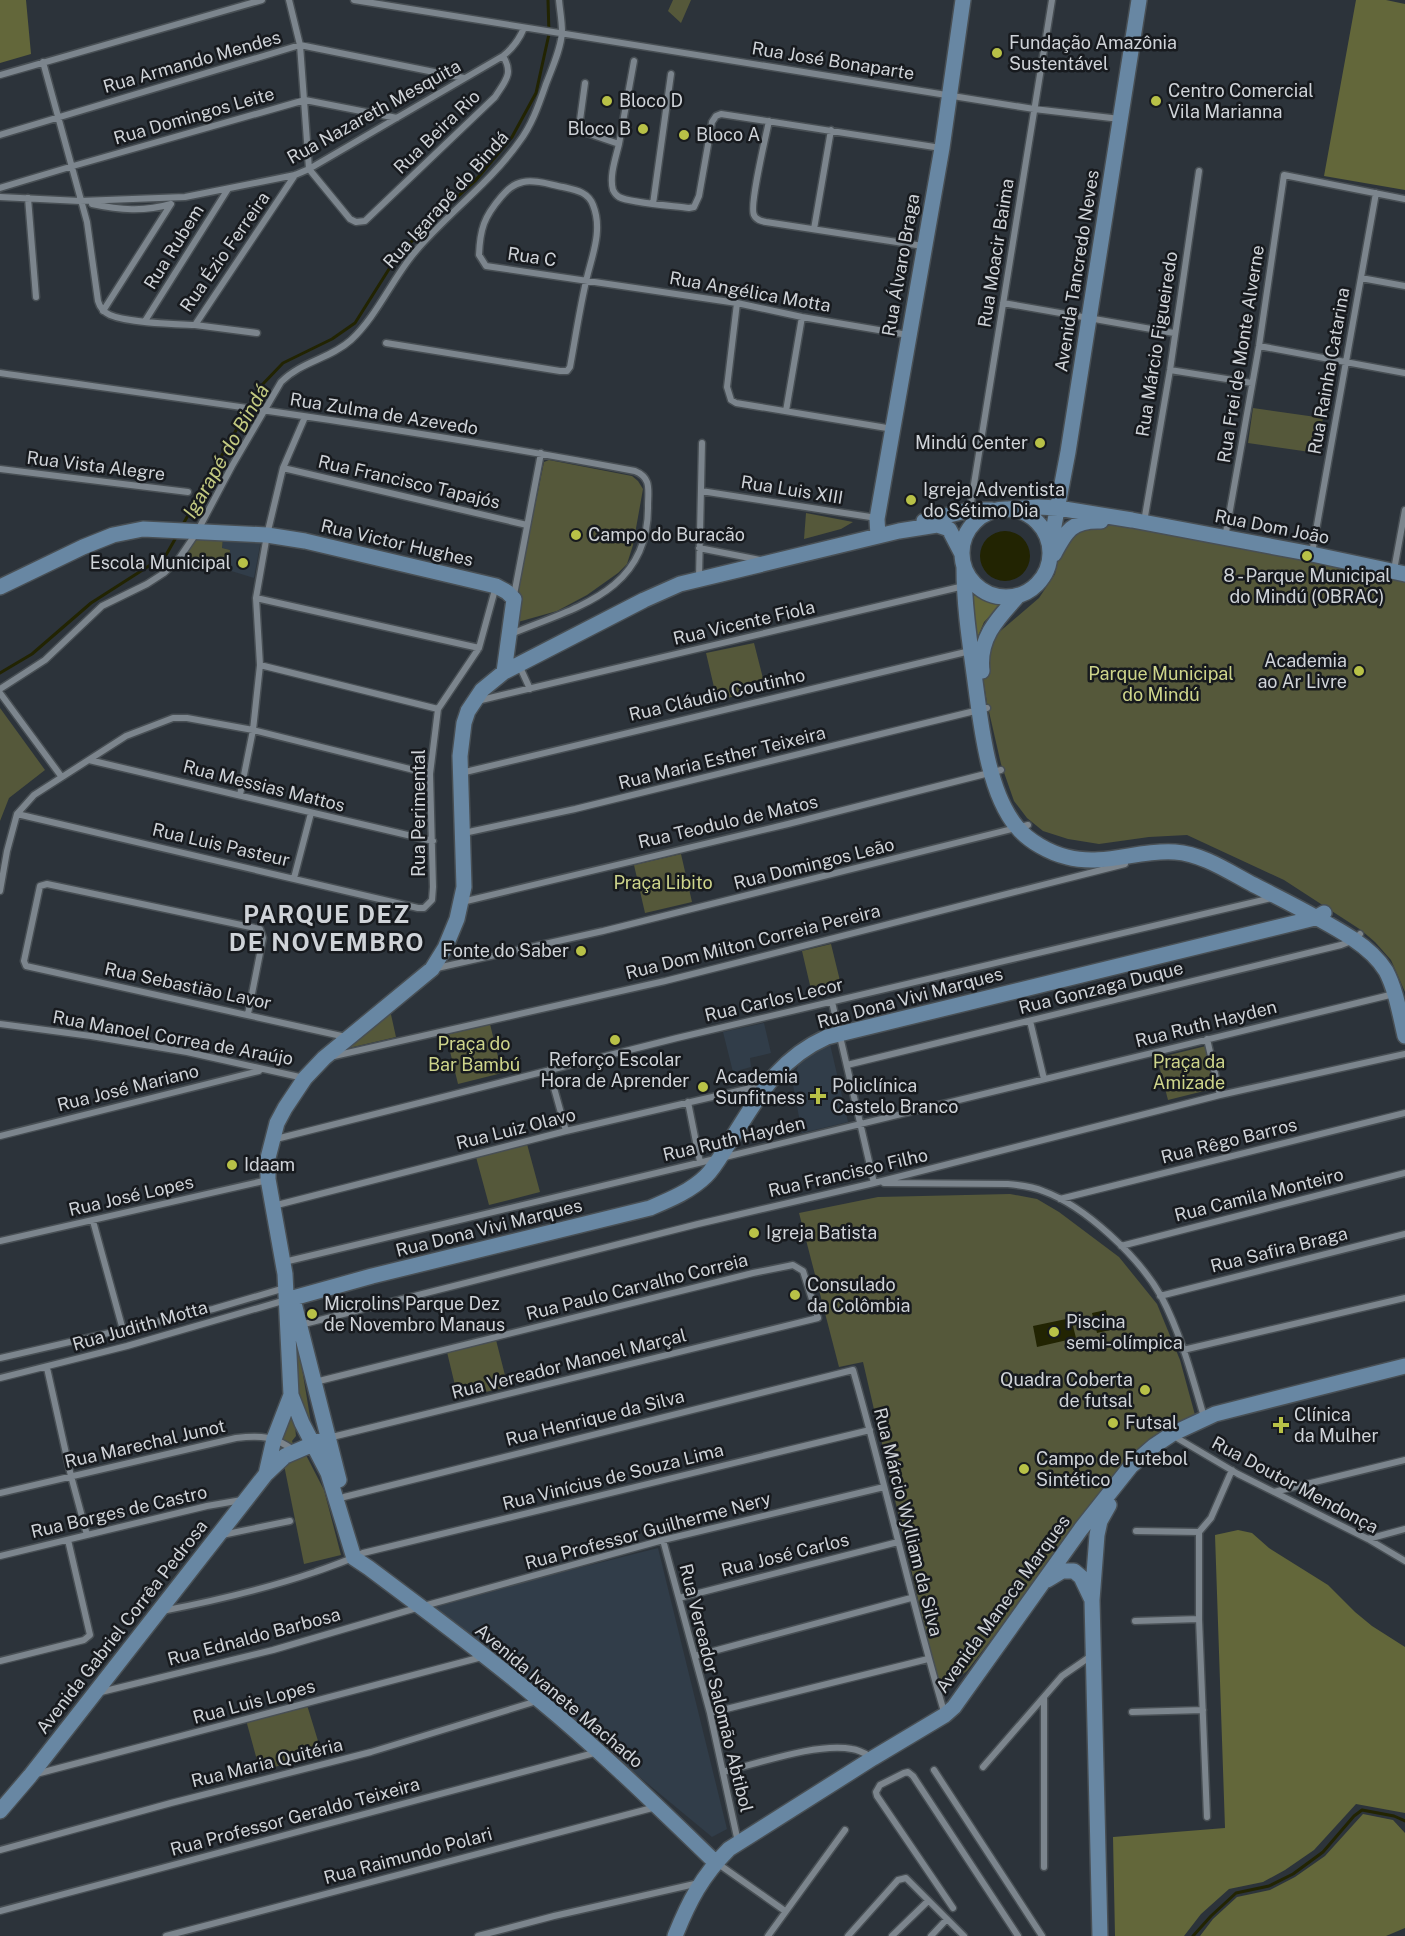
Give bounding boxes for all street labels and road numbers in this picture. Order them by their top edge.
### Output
street label: Rua Armando Mendes [101,26,283,97]
street label: Rua José Bonaparte [750,37,916,84]
street label: Rua Nazareth Mesquita [283,55,464,168]
street label: Rua Domingos Leite [111,83,277,149]
street label: Rua Beira Rio [389,85,484,178]
street label: Rua Igarapé do Bindá [379,127,513,273]
street label: Avenida Tancredo Neves [1050,168,1103,373]
street label: Rua Moacir Baima [973,177,1018,329]
street label: Rua Ézio Ferreira [175,187,274,316]
street label: Rua Álvaro Braga [877,192,923,338]
street label: Rua Rubem [139,201,208,293]
street label: Rua C [506,243,558,270]
street label: Rua Frei de Monte Alverne [1213,244,1268,464]
street label: Rua Márcio Figueiredo [1131,250,1182,438]
street label: Rua Angélica Motta [668,267,832,316]
street label: Rua Rainha Catarina [1303,286,1354,456]
street label: Rua Zulma de Azevedo [288,388,480,439]
street label: Rua Vista Alegre [26,447,166,484]
street label: Rua Francisco Tapajós [316,450,502,513]
street label: Rua Luis XIII [739,471,845,508]
street label: Rua Dom João [1213,505,1331,548]
street label: Rua Victor Hughes [319,515,475,570]
street label: Rua Vicente Fiola [671,596,817,649]
street label: Rua Cláudio Coutinho [627,664,807,725]
street label: Rua Maria Esther Teixeira [616,722,828,793]
street label: Rua Perimental [408,749,429,877]
street label: Rua Messias Mattos [181,755,347,816]
street label: Rua Teodulo de Matos [636,791,820,852]
street label: Rua Luis Pasteur [150,819,292,871]
street label: Rua Domingos Leão [731,833,896,894]
street label: Rua Dom Milton Correia Pereira [623,900,882,983]
street label: Rua Gonzaga Duque [1016,957,1185,1018]
street label: Rua Sebastião Lavor [103,958,274,1013]
street label: Rua Dona Vivi Marques [815,963,1005,1032]
street label: Rua Carlos Lecor [702,973,845,1026]
street label: Rua Ruth Hayden [1133,996,1279,1051]
street label: Rua Manoel Correa de Araújo [51,1006,295,1069]
street label: Rua José Mariano [55,1060,201,1115]
street label: Rua Luiz Olavo [454,1104,578,1154]
street label: Rua Ruth Hayden [661,1112,807,1165]
street label: Rua Rêgo Barros [1159,1113,1299,1168]
street label: Rua Francisco Filho [766,1144,930,1201]
street label: Rua Camila Monteiro [1172,1163,1346,1226]
street label: Rua José Lopes [66,1171,195,1220]
street label: Rua Dona Vivi Marques [394,1194,584,1261]
street label: Rua Safira Braga [1208,1222,1350,1277]
street label: Rua Paulo Carvalho Correia [524,1249,750,1324]
street label: Rua Judith Motta [70,1296,210,1355]
street label: Rua Vereador Manoel Marçal [449,1324,689,1403]
street label: Rua Henrique da Silva [503,1385,686,1450]
street label: Rua Márcio Wylliam da Silva [870,1405,947,1638]
street label: Rua Marechal Junot [63,1415,227,1472]
street label: Rua Doutor Mendonça [1208,1432,1382,1537]
street label: Rua Vinícius de Souza Lima [500,1439,726,1514]
street label: Rua Borges de Castro [29,1481,209,1542]
street label: Rua Professor Guilherme Nery [523,1487,774,1574]
street label: Avenida Maneca Marques [931,1511,1074,1697]
street label: Avenida Gabriel Corrêa Pedrosa [32,1516,212,1738]
street label: Rua José Carlos [719,1528,851,1581]
street label: Rua Vereador Salomão Abtibol [675,1562,758,1814]
street label: Rua Ednaldo Barbosa [165,1603,343,1670]
street label: Avenida Ivanete Machado [471,1619,648,1772]
street label: Rua Luis Lopes [190,1675,317,1728]
street label: Rua Maria Quitéria [189,1734,345,1791]
street label: Rua Professor Geraldo Teixeira [168,1773,422,1860]
street label: Rua Raimundo Polari [321,1823,494,1888]

